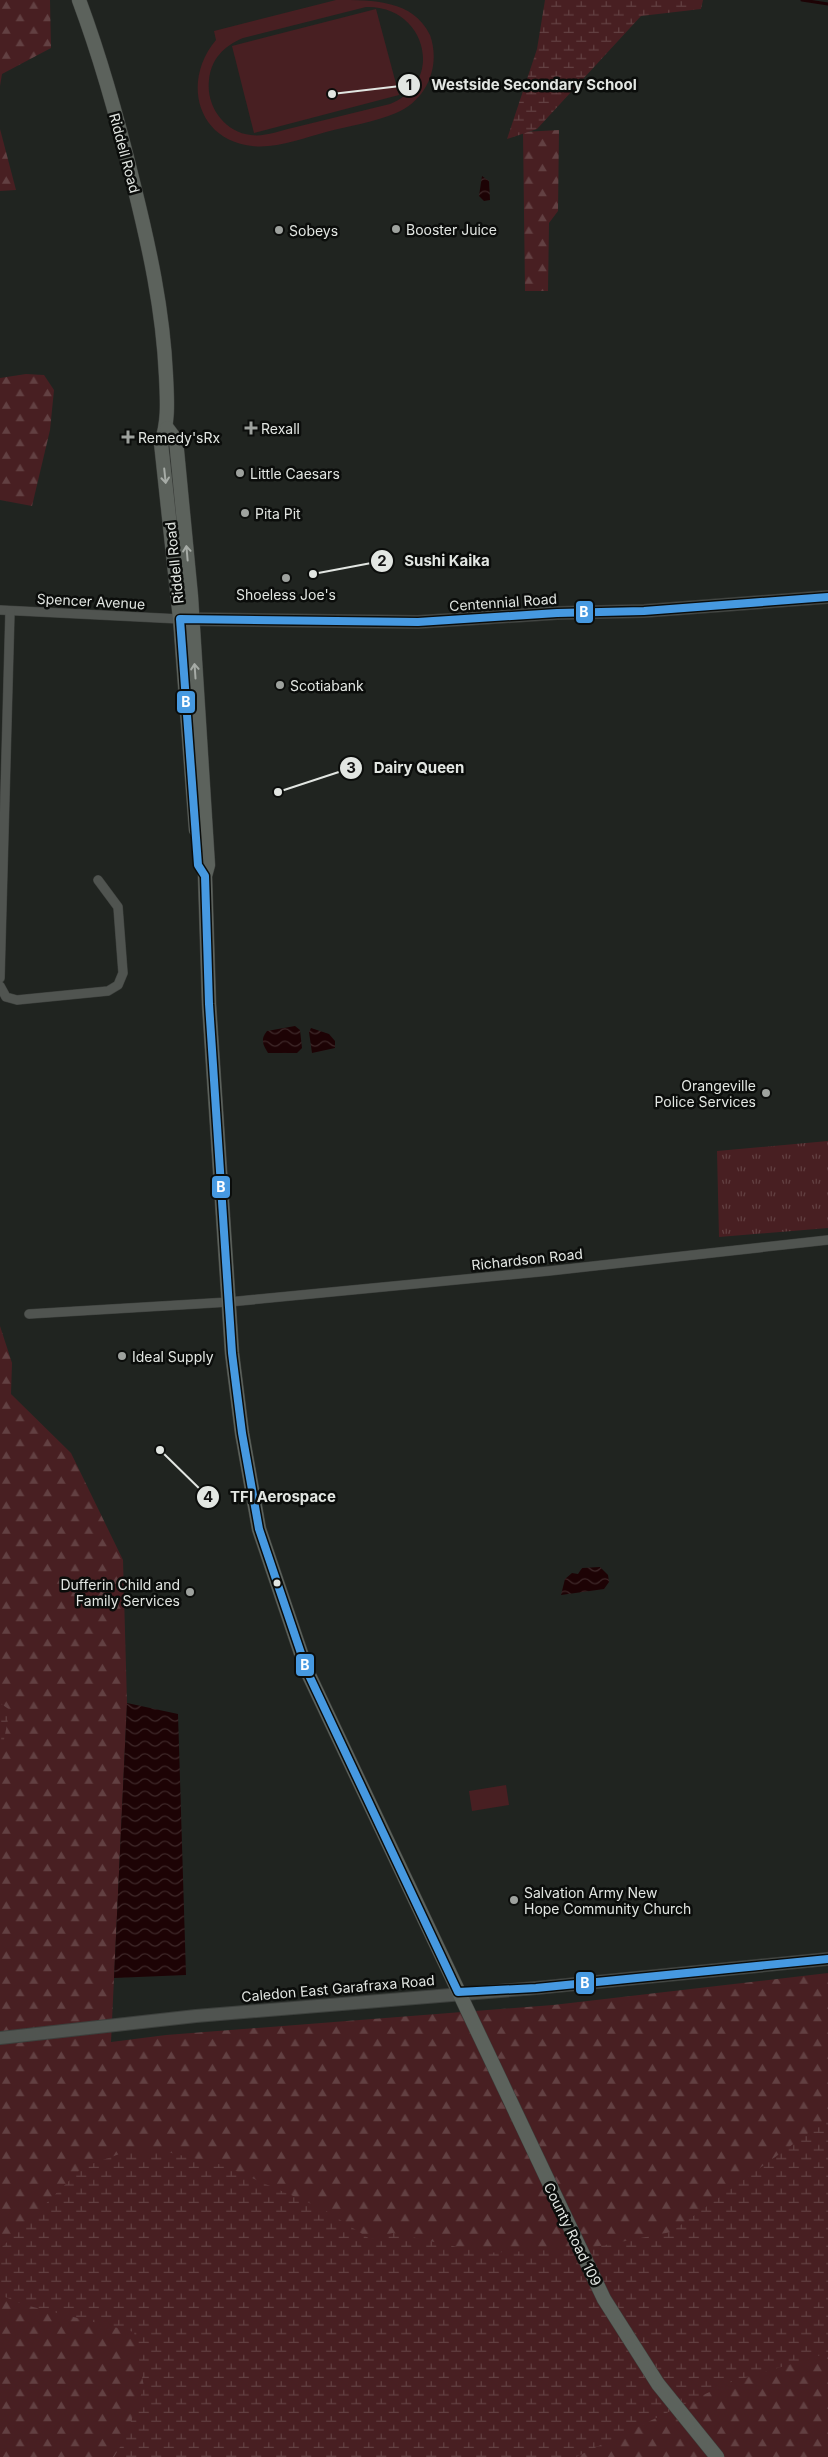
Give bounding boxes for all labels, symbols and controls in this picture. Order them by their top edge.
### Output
callout: Westside Secondary School [396,70,647,100]
text: 1 [406,75,412,94]
text: Westside Secondary School [431,75,637,94]
street label: Riddell Road [106,111,144,195]
place label: Booster Juice [406,221,497,238]
place label: Sobeys [289,222,338,239]
marker: Booster Juice [390,223,402,235]
marker: Sobeys [273,224,285,236]
place label: Rexall [261,420,300,437]
marker: Rexall [245,422,257,434]
place label: Remedy'sRx [138,429,220,446]
marker: Remedy'sRx [122,431,134,443]
place label: Little Caesars [250,465,340,482]
one-way arrow [160,467,170,483]
marker: Little Caesars [234,467,246,479]
place label: Pita Pit [255,505,301,522]
marker: Pita Pit [239,507,251,519]
street label: Riddell Road [161,521,187,605]
one-way arrow [182,545,192,561]
callout: Sushi Kaika [369,546,500,576]
text: 2 [377,551,387,570]
text: Sushi Kaika [404,551,490,570]
marker: Shoeless Joe's [280,572,292,584]
place label: Shoeless Joe's [236,586,336,603]
street label: Spencer Avenue [36,590,146,612]
street label: Centennial Road [448,590,558,614]
line badge: B [575,600,594,624]
text: B [579,603,589,620]
one-way arrow [191,663,200,679]
place label: Scotiabank [290,677,364,694]
marker: Scotiabank [274,679,286,691]
line badge: B [176,690,196,714]
text: B [181,693,191,710]
callout: Dairy Queen [339,753,475,783]
text: 3 [346,758,356,777]
text: Dairy Queen [374,758,464,777]
place label: Orangeville Police Services [654,1077,756,1110]
marker: Orangeville Police Services [760,1087,772,1099]
line badge: B [211,1175,231,1199]
text: B [216,1178,226,1195]
street label: Richardson Road [470,1245,584,1273]
place label: Ideal Supply [132,1348,214,1365]
marker: Ideal Supply [116,1350,128,1362]
callout: TFI Aerospace [195,1482,346,1512]
text: 4 [203,1487,213,1506]
text: TFI Aerospace [230,1487,336,1506]
place label: Dufferin Child and Family Services [60,1576,180,1609]
unlabelled marker [272,1578,282,1588]
marker: Dufferin Child and Family Services [184,1586,196,1598]
line badge: B [295,1653,315,1677]
text: B [300,1656,310,1673]
place label: Salvation Army New Hope Community Church [524,1884,691,1917]
marker: Salvation Army New Hope Community Church [508,1894,520,1906]
street label: Caledon East Garafraxa Road [241,1971,435,2005]
line badge: B [575,1971,595,1995]
text: B [580,1974,590,1991]
street label: County Road 109 [541,2180,605,2288]

